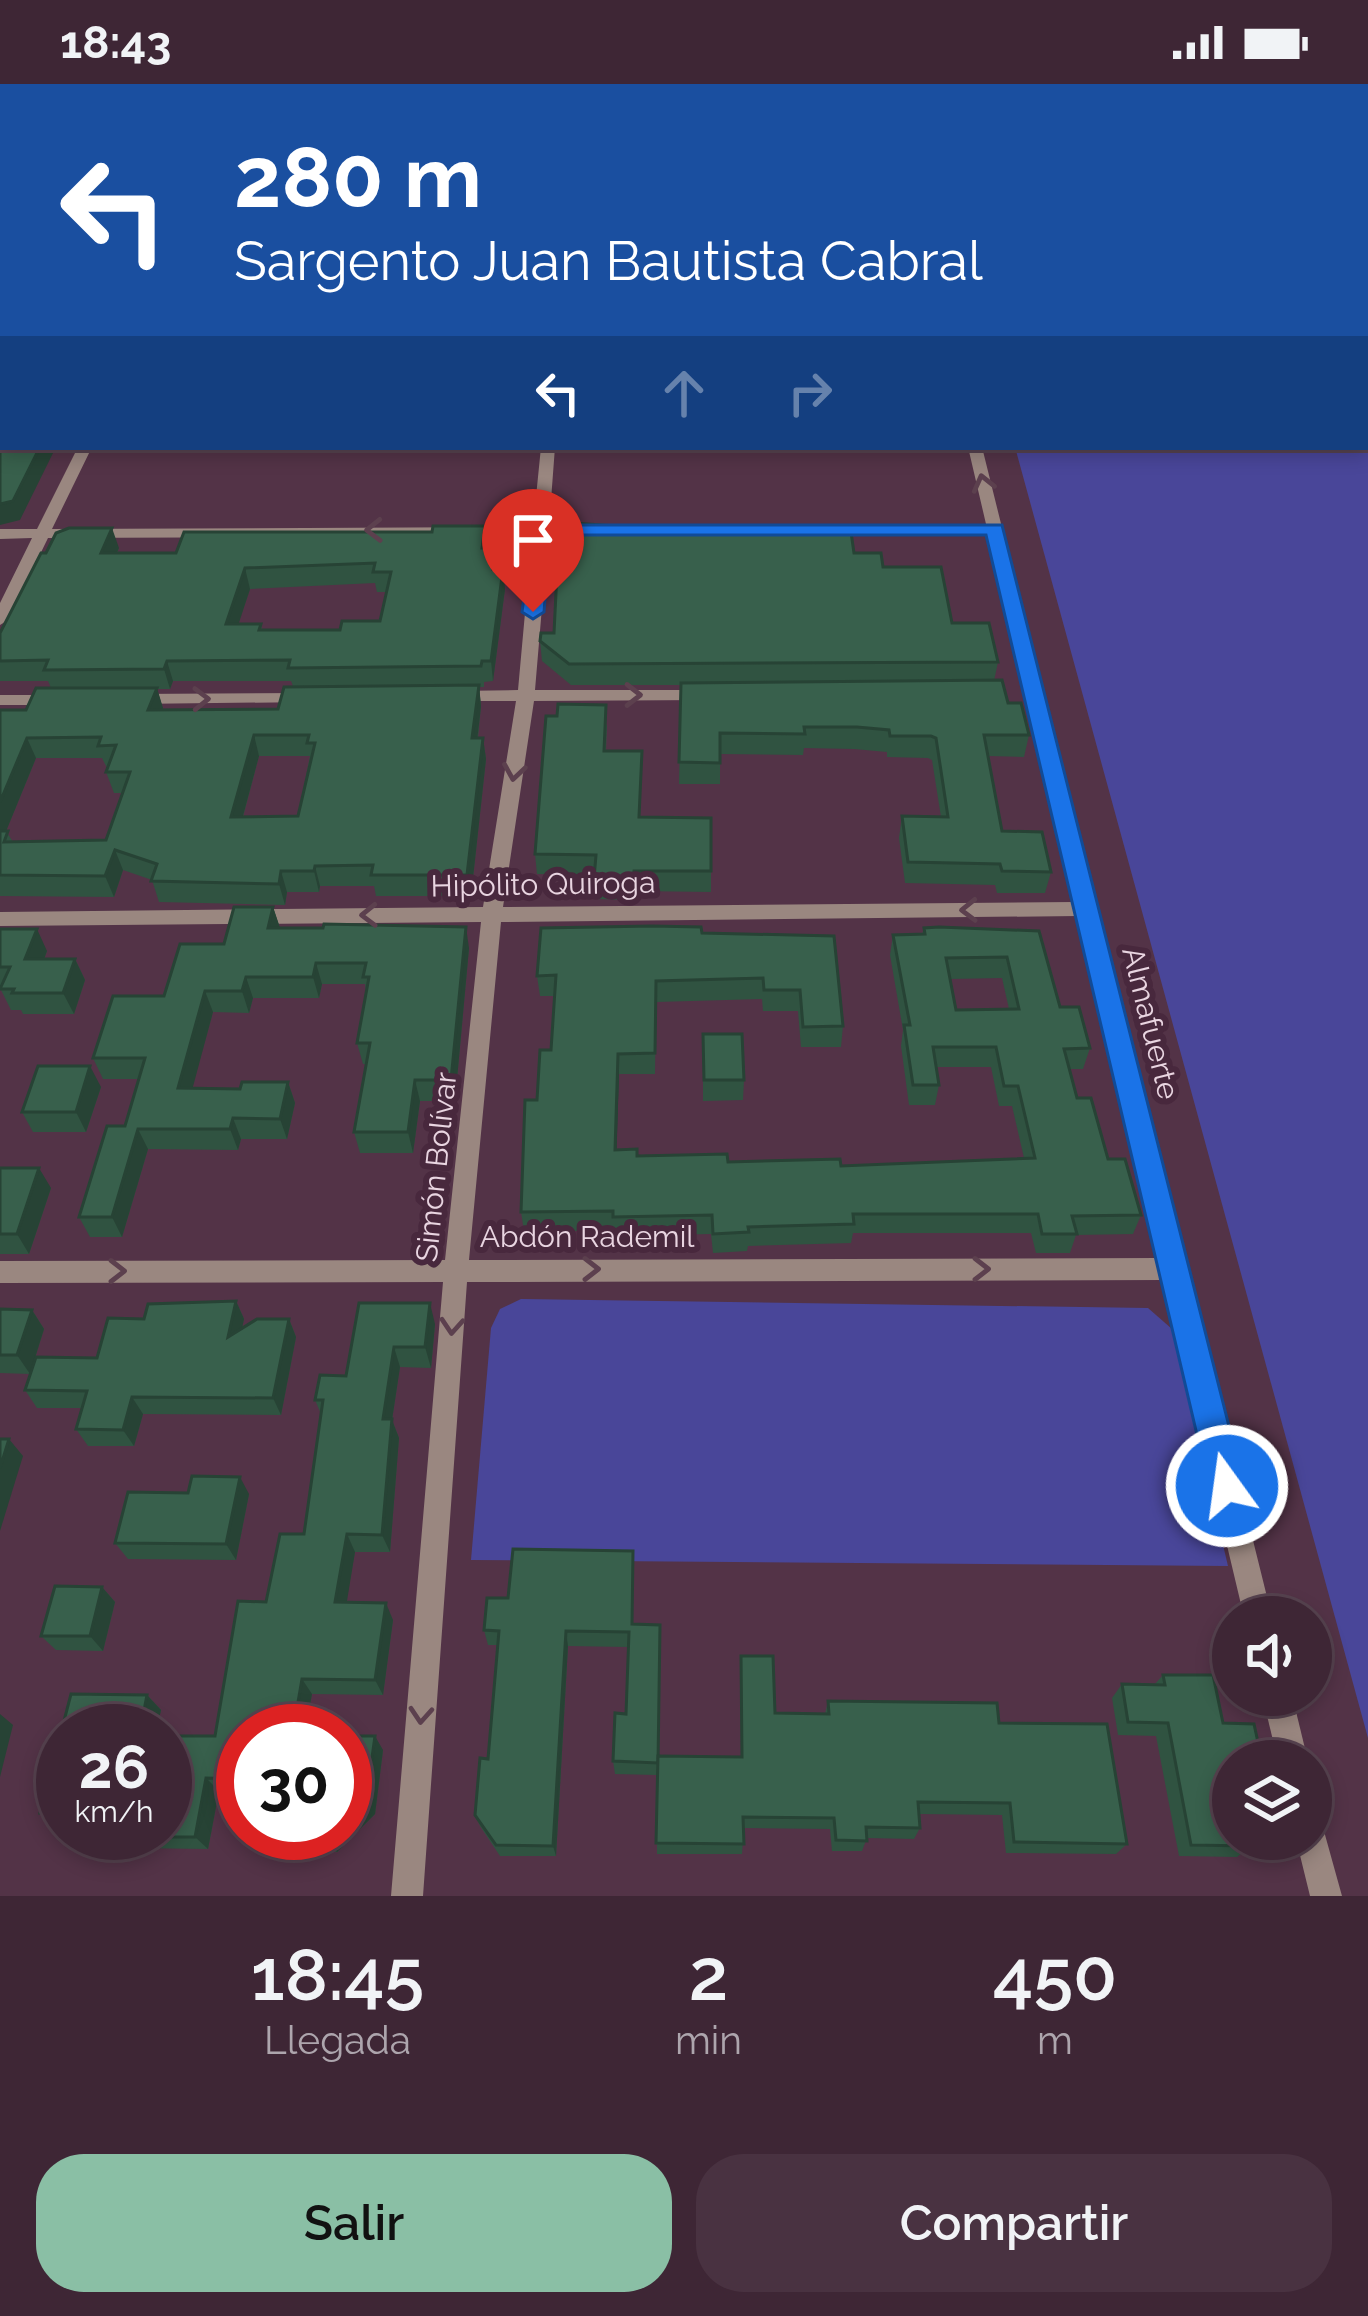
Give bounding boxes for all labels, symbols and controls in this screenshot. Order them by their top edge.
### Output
text: 18:43 [60,16,171,69]
text: 280 m [234,128,482,227]
icon: left [36,132,192,288]
text: Sargento Juan Bautista Cabral [234,229,983,293]
icon: left [525,360,591,426]
icon: ahead [651,360,717,426]
icon: right [777,360,843,426]
one-way arrow [972,473,997,493]
pin [482,489,584,612]
icon: arrive [500,507,566,573]
one-way arrow [364,517,383,543]
one-way arrow [625,682,643,708]
one-way arrow [192,686,211,712]
one-way arrow [502,762,528,782]
street label: Hipólito Quiroga [430,865,656,903]
one-way arrow [959,897,977,923]
one-way arrow [359,902,378,928]
street label: Almafuerte [1115,943,1187,1103]
street label: Simón Bolívar [409,1070,463,1263]
street label: Abdón Rademil [480,1219,695,1254]
one-way arrow [583,1256,601,1282]
one-way arrow [973,1256,991,1282]
one-way arrow [109,1258,127,1284]
one-way arrow [439,1317,465,1336]
position arrow [1164,1423,1290,1549]
map controls [1212,1596,1332,1860]
button: sound [1212,1596,1332,1716]
speed limit sign: 30 [216,1704,372,1860]
one-way arrow [409,1706,435,1725]
text: 26 [79,1732,149,1802]
button: layers [1212,1740,1332,1860]
text: km/h [74,1794,154,1829]
text: 18:45 [251,1932,424,2017]
text: 2 [689,1932,728,2017]
text: 450 [993,1932,1117,2017]
text: Llegada [264,2017,411,2063]
text: min [675,2017,742,2063]
text: m [1037,2017,1073,2063]
button: Salir [36,2154,672,2292]
button: Compartir [696,2154,1332,2292]

